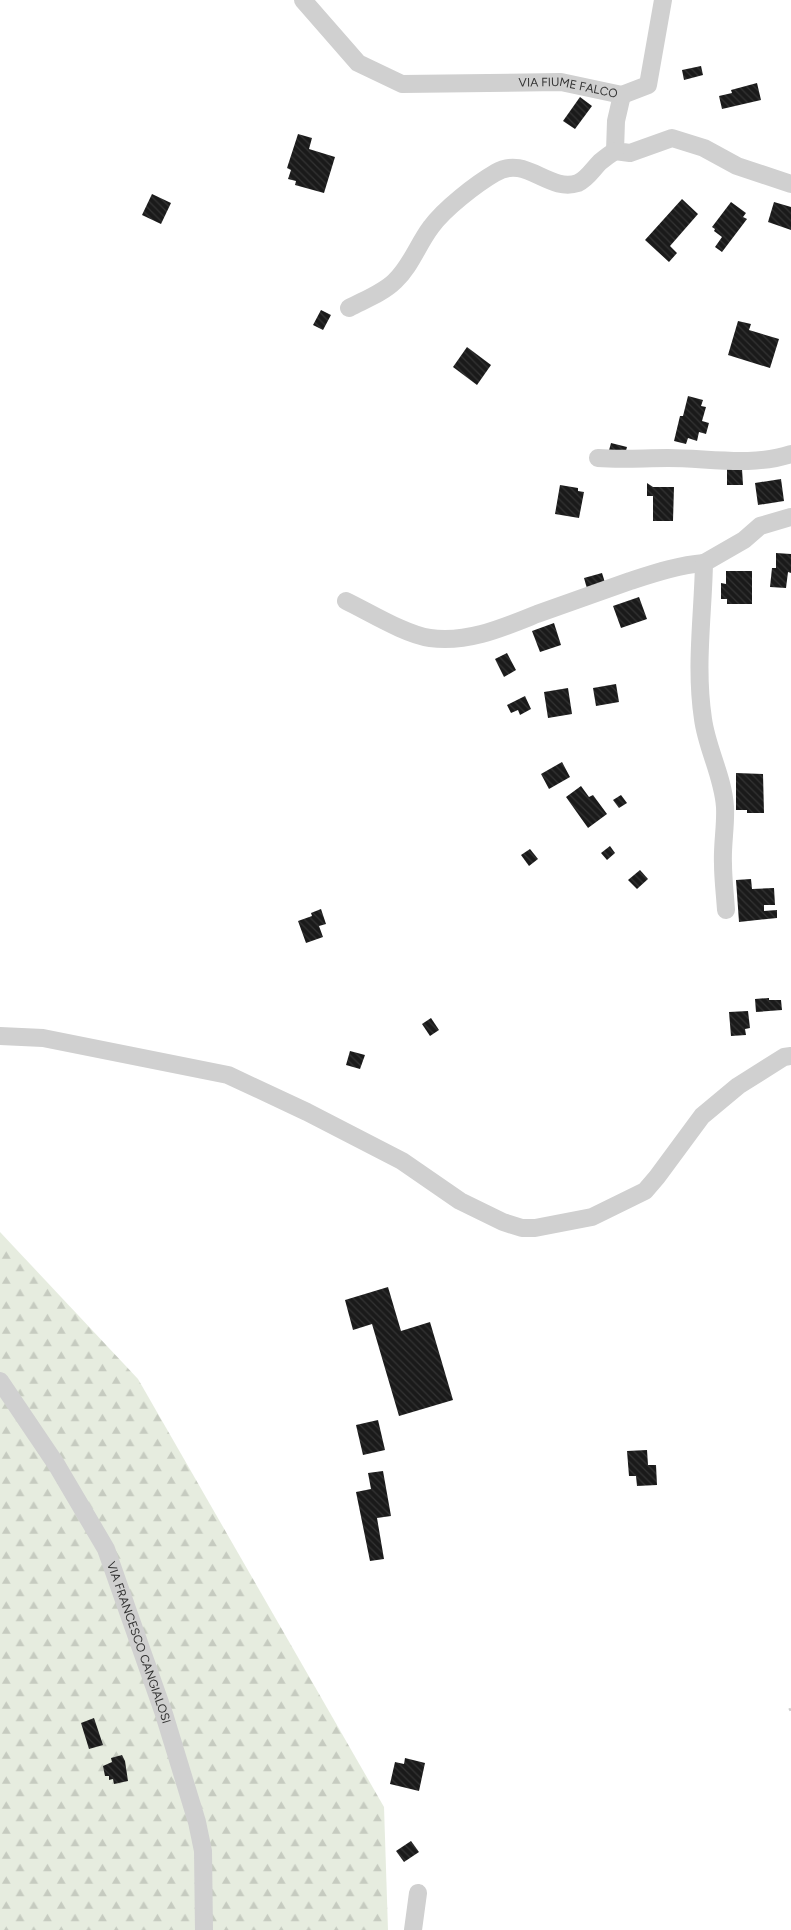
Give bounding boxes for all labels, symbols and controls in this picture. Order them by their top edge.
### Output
street label: VIA FIUME FALCO [518,75,619,101]
street label: VIA FRANCESCO CANGIALOSI [104,1560,174,1725]

